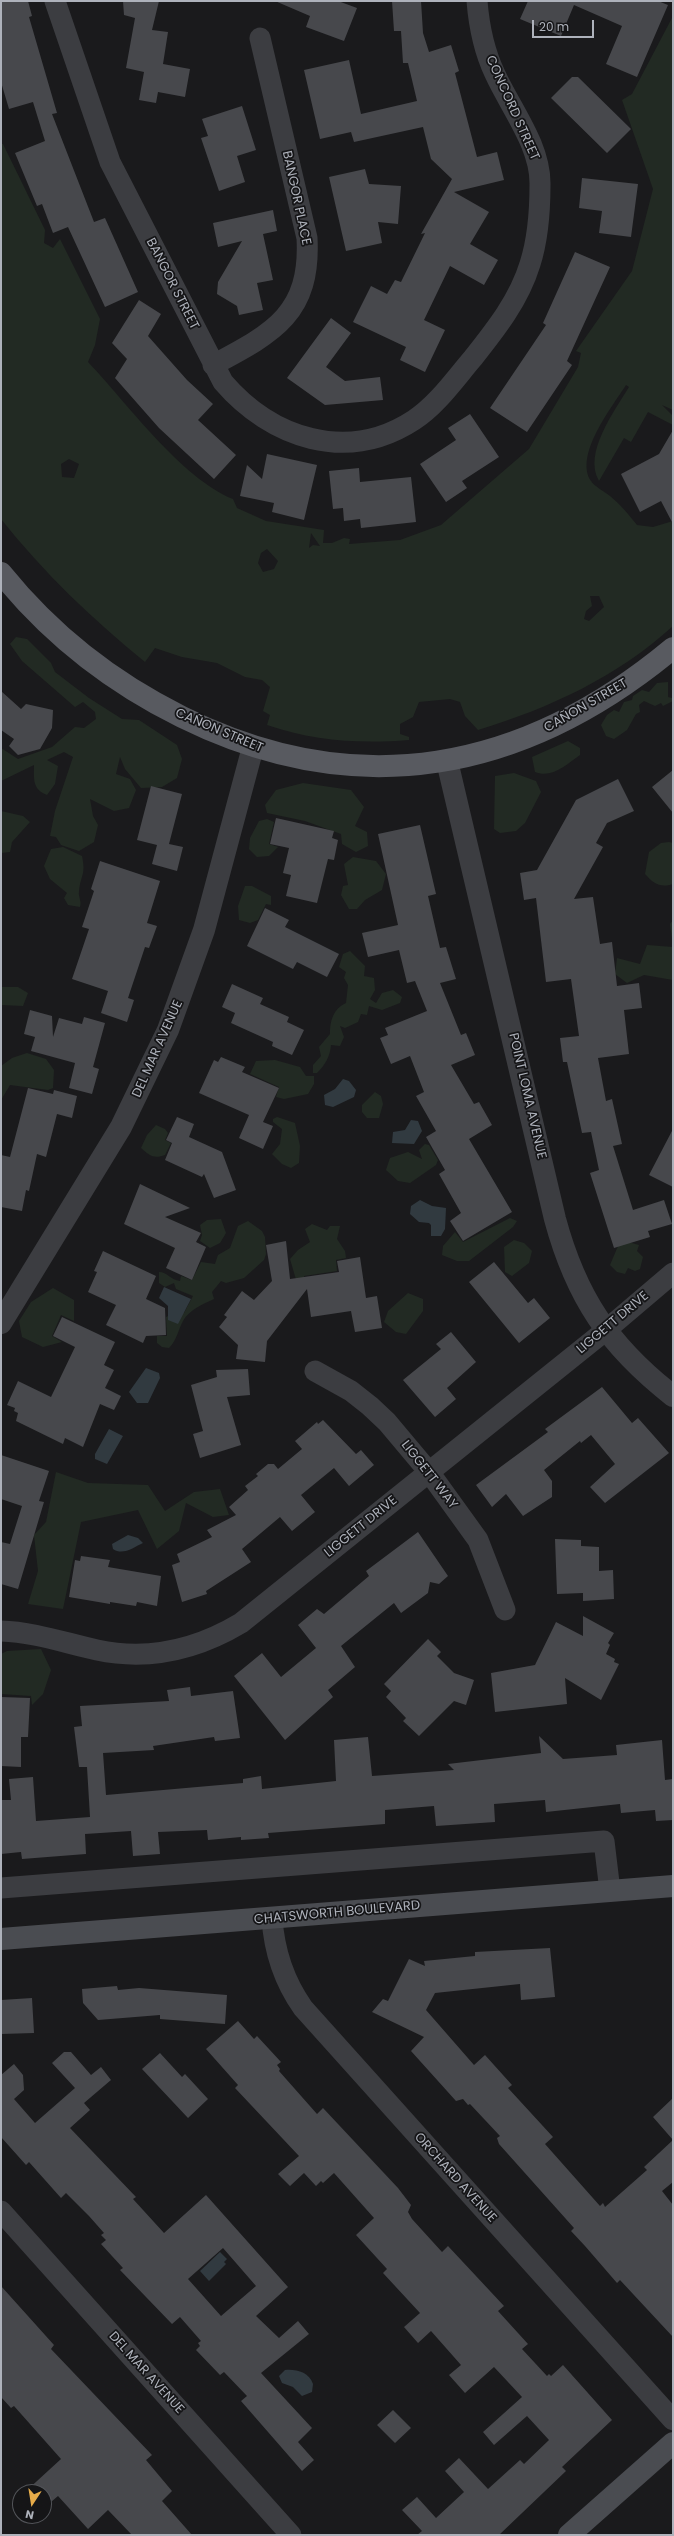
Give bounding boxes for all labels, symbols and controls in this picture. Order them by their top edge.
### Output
scale bar [534,12,596,38]
text: 20 m [539,18,569,35]
street label: CONCORD STREET [482,53,542,163]
street label: BANGOR PLACE [278,149,314,247]
street label: BANGOR STREET [142,236,202,332]
street label: CAÑON STREET [542,676,630,736]
street label: CAÑON STREET [173,706,265,756]
street label: DEL MAR AVENUE [130,998,186,1100]
street label: POINT LOMA AVENUE [505,1032,549,1160]
street label: LIGGETT DRIVE [574,1288,652,1358]
street label: LIGGETT WAY [398,1438,460,1512]
street label: LIGGETT DRIVE [322,1493,400,1561]
street label: CHATSWORTH BOULEVARD [253,1898,421,1928]
street label: ORCHARD AVENUE [411,2130,499,2226]
street label: DEL MAR AVENUE [105,2329,187,2417]
north arrow [12,2484,52,2524]
text: N [24,2506,35,2523]

